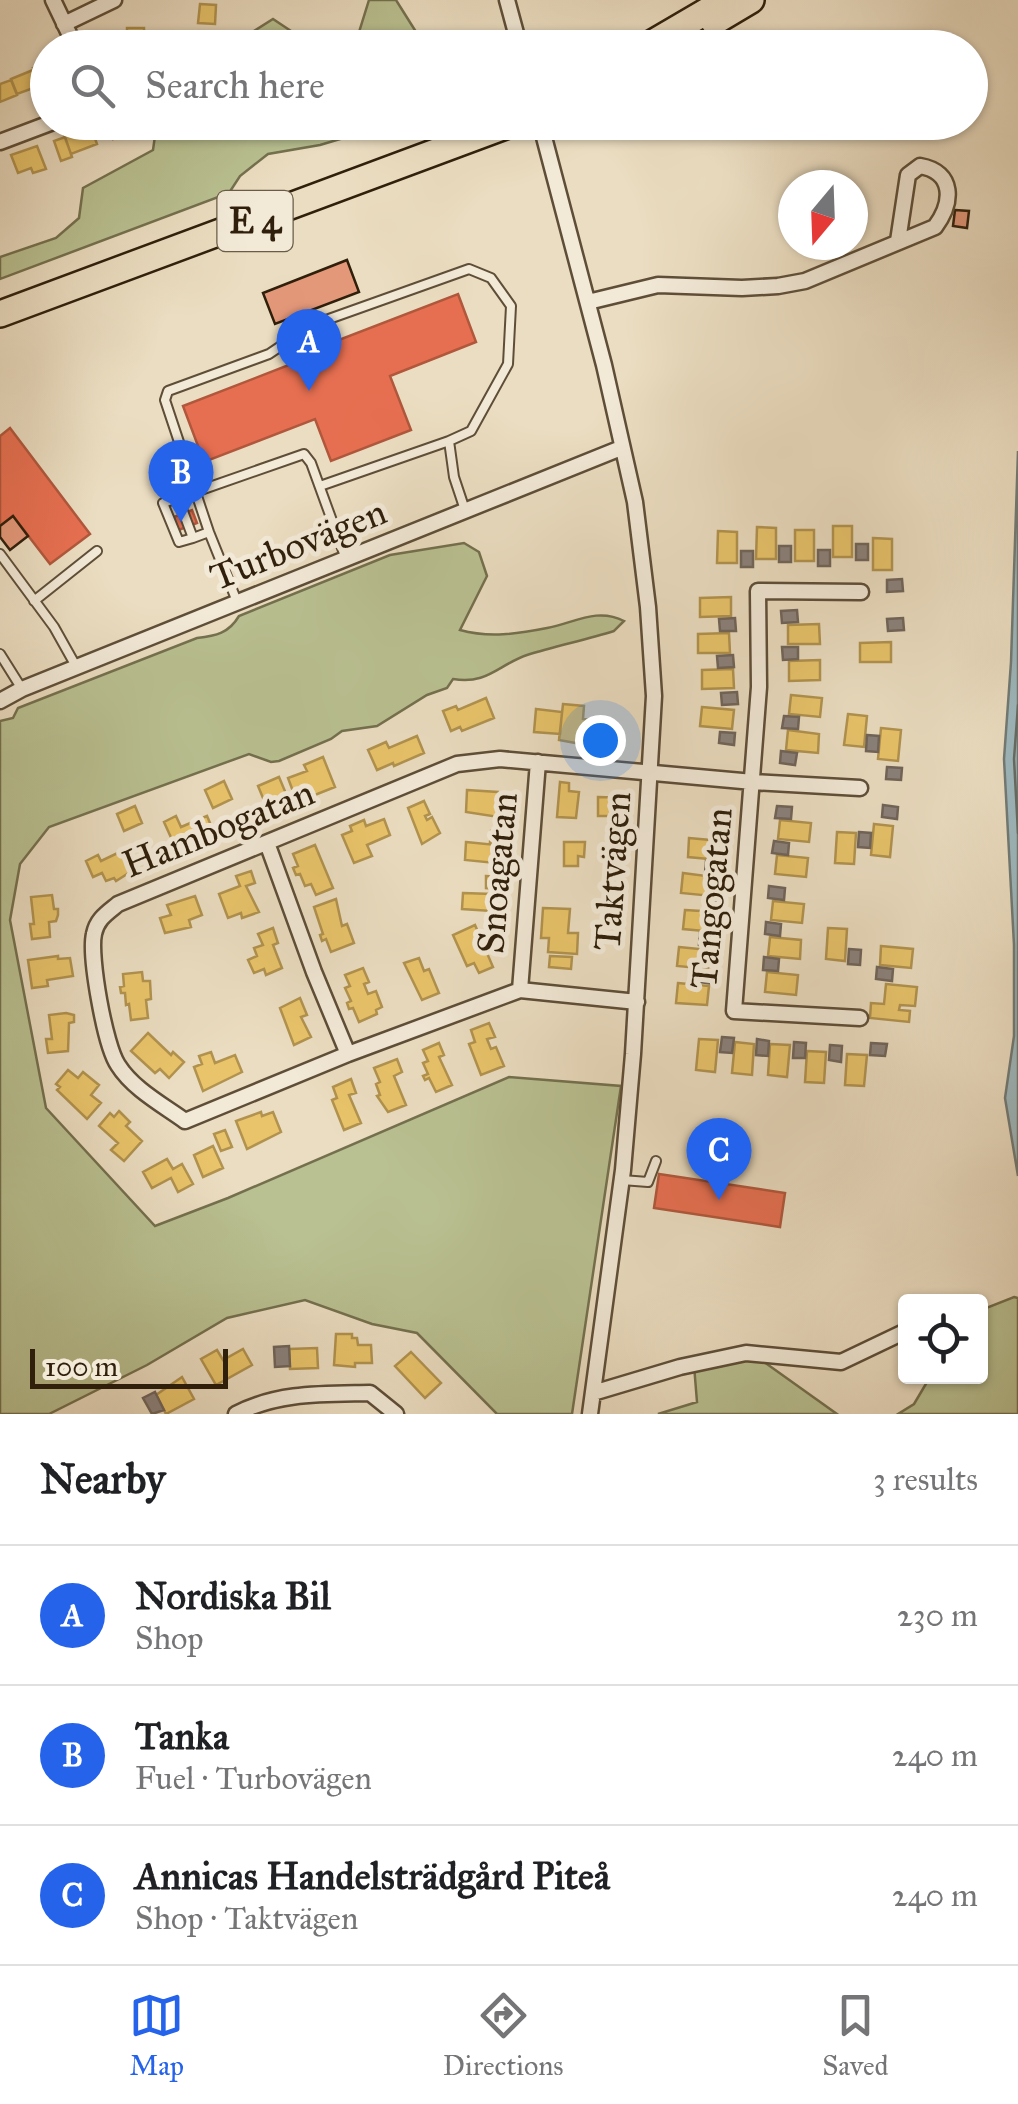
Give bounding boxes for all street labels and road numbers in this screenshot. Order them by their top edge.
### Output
road number: E 4 [218,191,292,251]
street label: Turbovägen [203,488,393,600]
street label: Hambogatan [116,769,320,887]
street label: Snoagatan [467,790,527,956]
street label: Taktvägen [584,790,640,952]
street label: Tangogatan [680,806,742,990]

